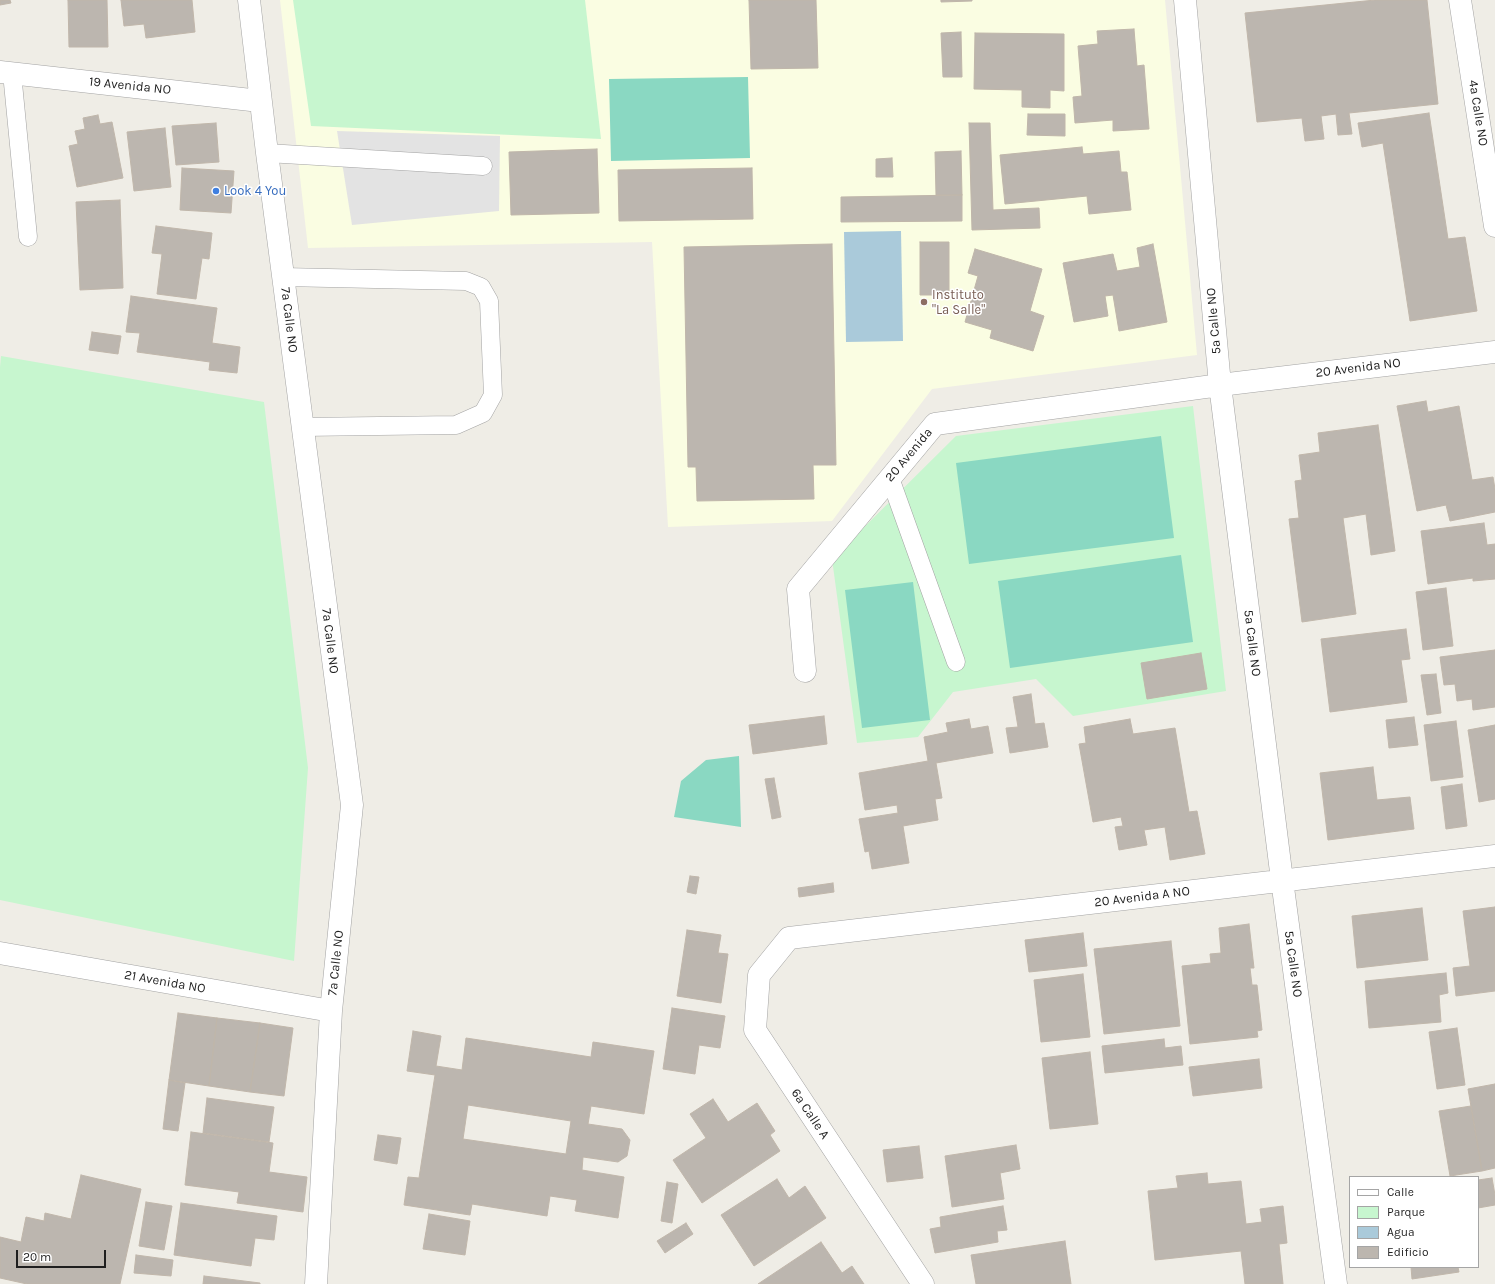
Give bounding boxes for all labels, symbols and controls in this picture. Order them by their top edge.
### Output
street label: 19 Avenida NO [88,74,172,98]
street label: 4a Calle NO [1465,79,1491,147]
place label: Look 4 You [224,183,286,199]
marker: Look 4 You [211,186,221,196]
street label: 7a Calle NO [277,286,301,354]
place label: Instituto "La Salle" [932,287,985,318]
street label: 5a Calle NO [1203,287,1225,355]
marker: Instituto "La Salle" [919,297,929,307]
street label: 20 Avenida NO [1315,355,1401,381]
street label: 20 Avenida [882,425,936,485]
street label: 7a Calle NO [318,607,342,675]
street label: 5a Calle NO [1240,609,1264,677]
street label: 20 Avenida A NO [1093,883,1191,911]
street label: 7a Calle NO [325,929,347,997]
street label: 5a Calle NO [1281,930,1305,998]
street label: 21 Avenida NO [123,967,207,997]
street label: 6a Calle A [788,1086,832,1142]
legend [1349,1176,1479,1268]
text: Calle [1387,1185,1414,1199]
text: Parque [1387,1205,1425,1219]
text: Agua [1387,1225,1415,1239]
scale bar [18,1242,108,1268]
text: Edificio [1387,1245,1428,1259]
text: 20 m [23,1250,51,1264]

